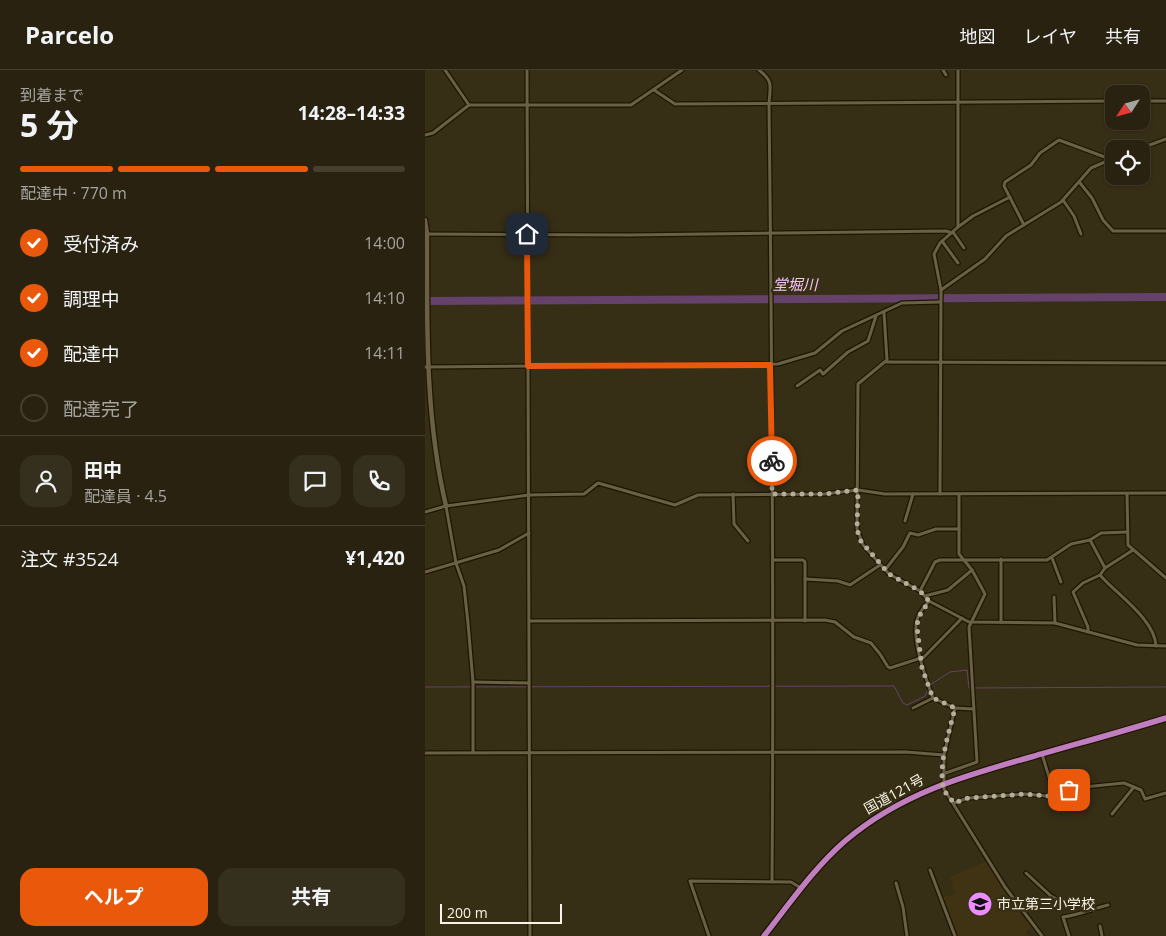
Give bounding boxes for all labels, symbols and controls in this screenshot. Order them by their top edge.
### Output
text: Parcelo [25,18,114,51]
text: 地図 [960,24,996,48]
text: レイヤ [1024,24,1077,48]
text: 共有 [1105,24,1141,48]
text: 到着まで [20,84,84,106]
north arrow [1105,85,1150,130]
map controls [1105,85,1150,185]
text: 14:28–14:33 [298,100,405,126]
text: 5 分 [20,103,79,146]
button: locate [1105,140,1150,185]
text: 配達中 · 770 m [20,182,127,204]
pin [506,213,548,255]
icon: home [513,220,541,248]
icon: check [20,229,48,257]
text: 受付済み [63,231,139,257]
text: 14:00 [364,232,405,254]
water label: 堂堀川 [772,274,819,294]
icon: check [20,284,48,312]
text: 調理中 [63,286,120,312]
text: 14:10 [364,287,405,309]
icon: check [20,339,48,367]
text: 配達中 [63,341,120,367]
text: 14:11 [364,342,405,364]
text: 配達完了 [63,396,139,422]
courier [747,436,797,486]
icon: bike [758,447,786,475]
button: person [20,455,72,507]
button: chat [289,455,341,507]
button: phone [353,455,405,507]
text: 田中 [84,457,122,483]
text: 配達員 · 4.5 [84,485,167,507]
text: ¥1,420 [345,545,405,571]
text: 注文 #3524 [20,546,119,572]
street label: 国道121号 [860,769,927,818]
pin [1048,769,1090,811]
icon: bag [1055,776,1083,804]
button: ヘルプ [20,868,208,926]
button: 共有 [218,868,405,926]
school or university icon: 市立第三小学校 [967,891,993,917]
place label: 市立第三小学校 [997,894,1095,913]
scale bar [440,901,563,924]
text: 200 m [447,903,488,922]

